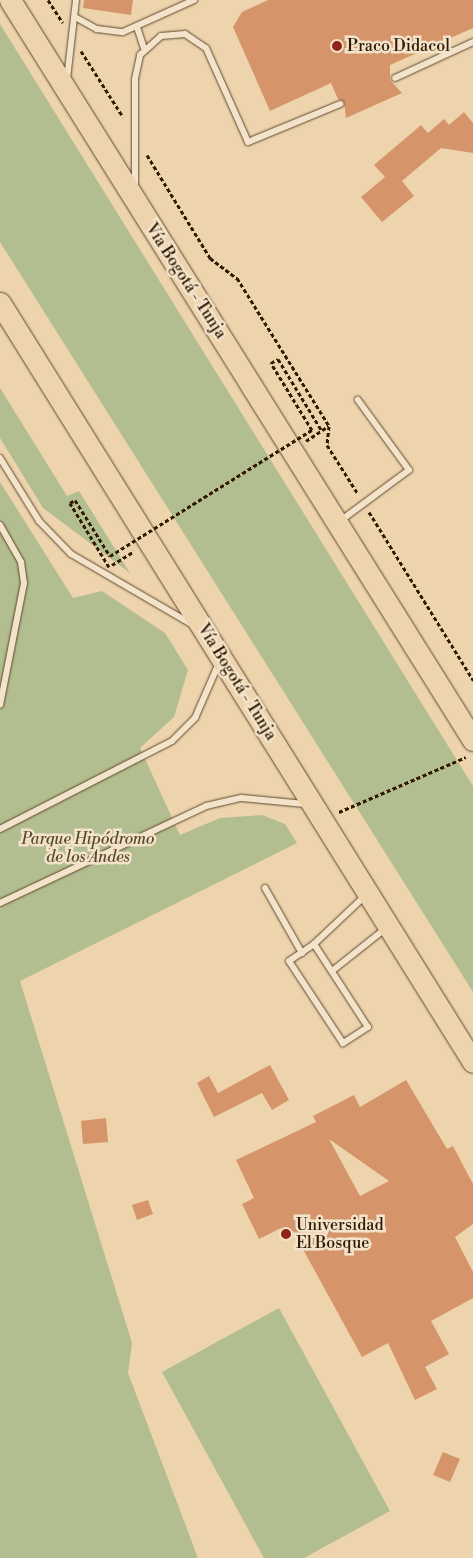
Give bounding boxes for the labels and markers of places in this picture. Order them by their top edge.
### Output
place label: Praco Didacol [347,36,450,56]
marker: Praco Didacol [331,40,343,52]
place label: Universidad El Bosque [296,1215,383,1253]
marker: Universidad El Bosque [280,1228,292,1240]

